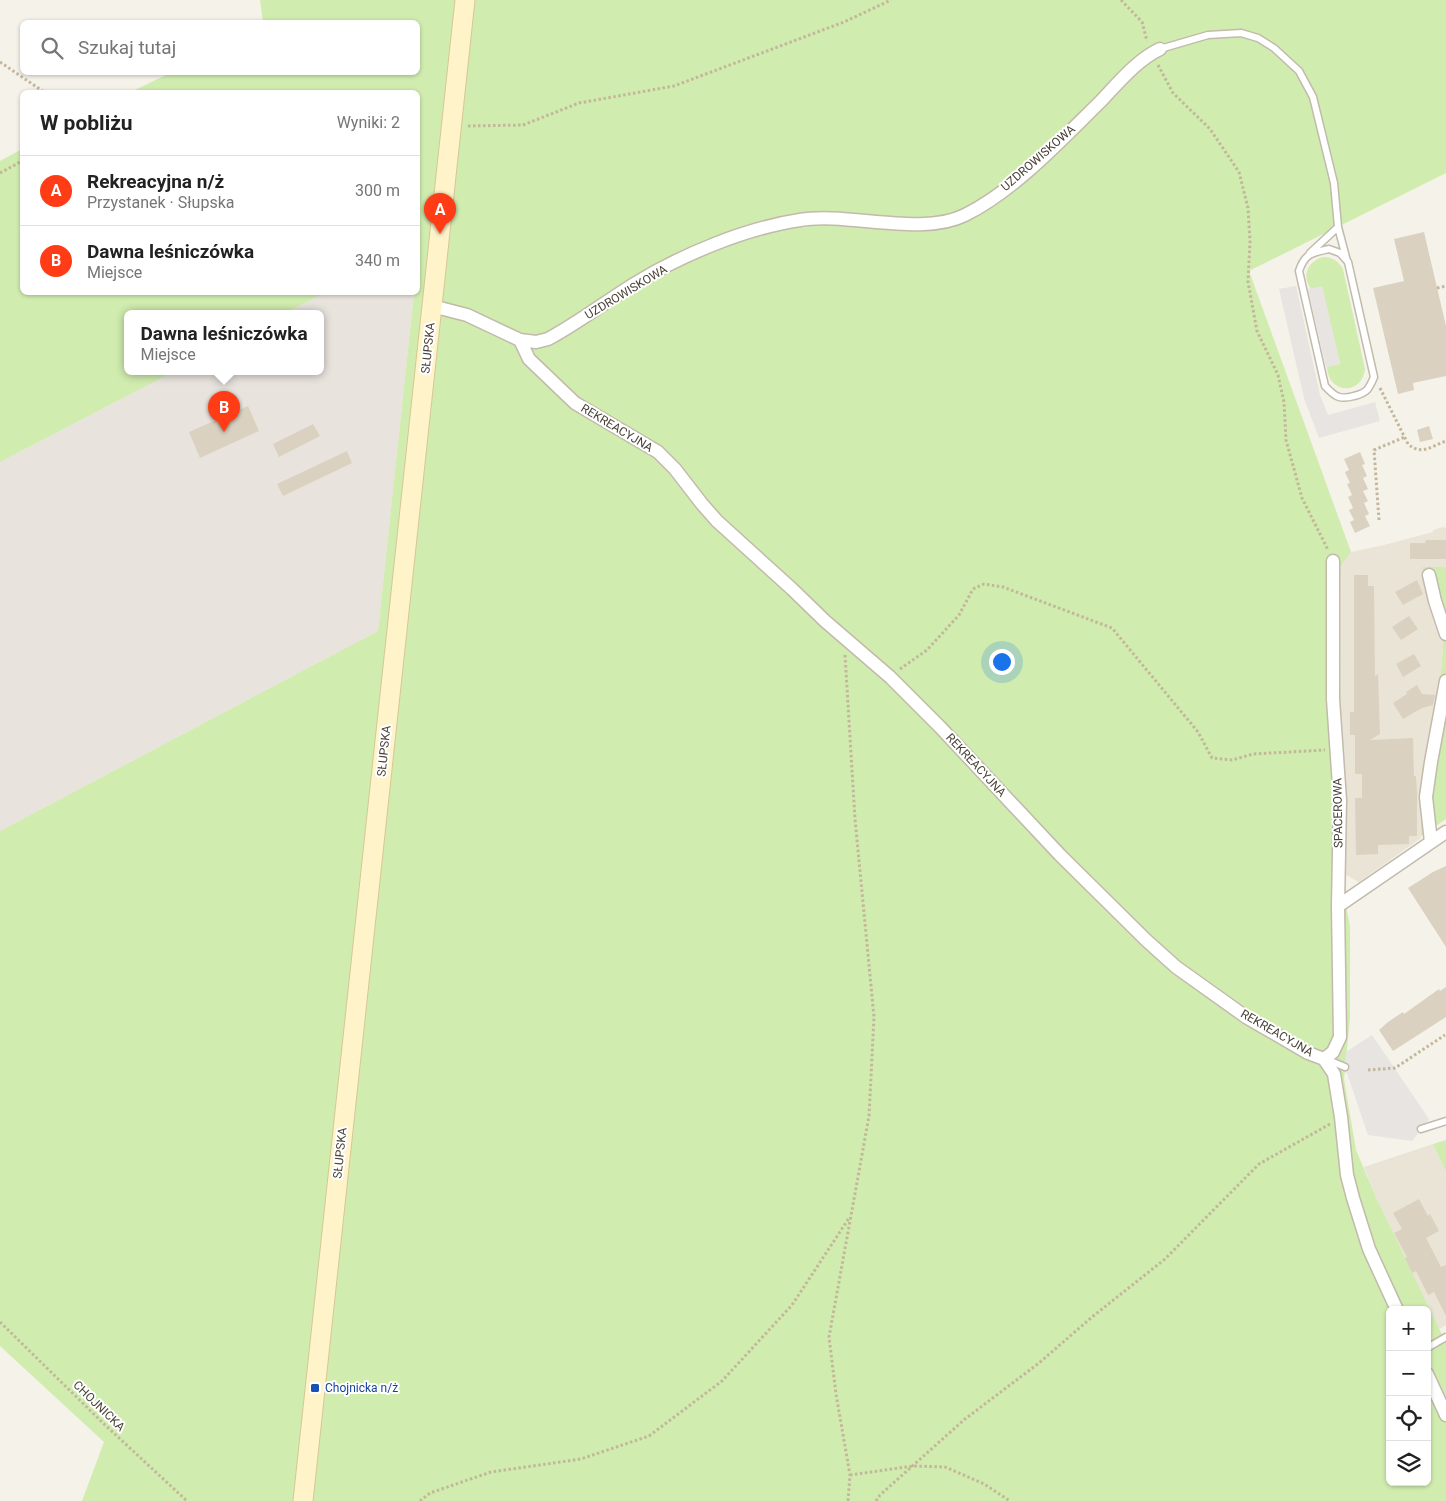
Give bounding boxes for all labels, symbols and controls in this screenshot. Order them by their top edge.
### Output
search box [20,20,420,75]
icon: search [38,34,66,62]
text: Szukaj tutaj [78,36,176,59]
text: W pobliżu [40,111,133,135]
text: Wyniki: 2 [337,113,400,132]
street label: UZDROWISKOWA [998,122,1078,194]
text: Rekreacyjna n/ż [87,170,224,193]
text: A [51,181,61,200]
text: 300 m [355,181,400,200]
text: Przystanek · Słupska [87,193,234,212]
pin: A [424,193,456,234]
text: Dawna leśniczówka [87,240,254,263]
text: B [51,251,61,270]
text: 340 m [355,251,400,270]
street label: UZDROWISKOWA [582,262,670,322]
text: Miejsce [87,263,142,282]
popup [124,310,324,375]
text: Dawna leśniczówka [140,322,308,345]
street label: SŁUPSKA [418,322,438,374]
text: Miejsce [140,345,196,364]
pin: B [208,391,240,432]
street label: REKREACYJNA [579,401,656,455]
your location [989,649,1015,675]
street label: SŁUPSKA [374,725,394,777]
street label: REKREACYJNA [943,730,1009,800]
street label: SPACEROWA [1330,778,1346,848]
street label: REKREACYJNA [1238,1007,1316,1059]
street label: SŁUPSKA [330,1127,350,1179]
map controls [1386,1306,1431,1486]
button: + [1386,1306,1431,1351]
button: − [1386,1351,1431,1396]
street label: CHOJNICKA [70,1378,128,1434]
place label: Chojnicka n/ż [325,1381,398,1395]
marker: Chojnicka n/ż [309,1382,321,1394]
button: locate [1386,1396,1431,1441]
button: layers [1386,1441,1431,1486]

